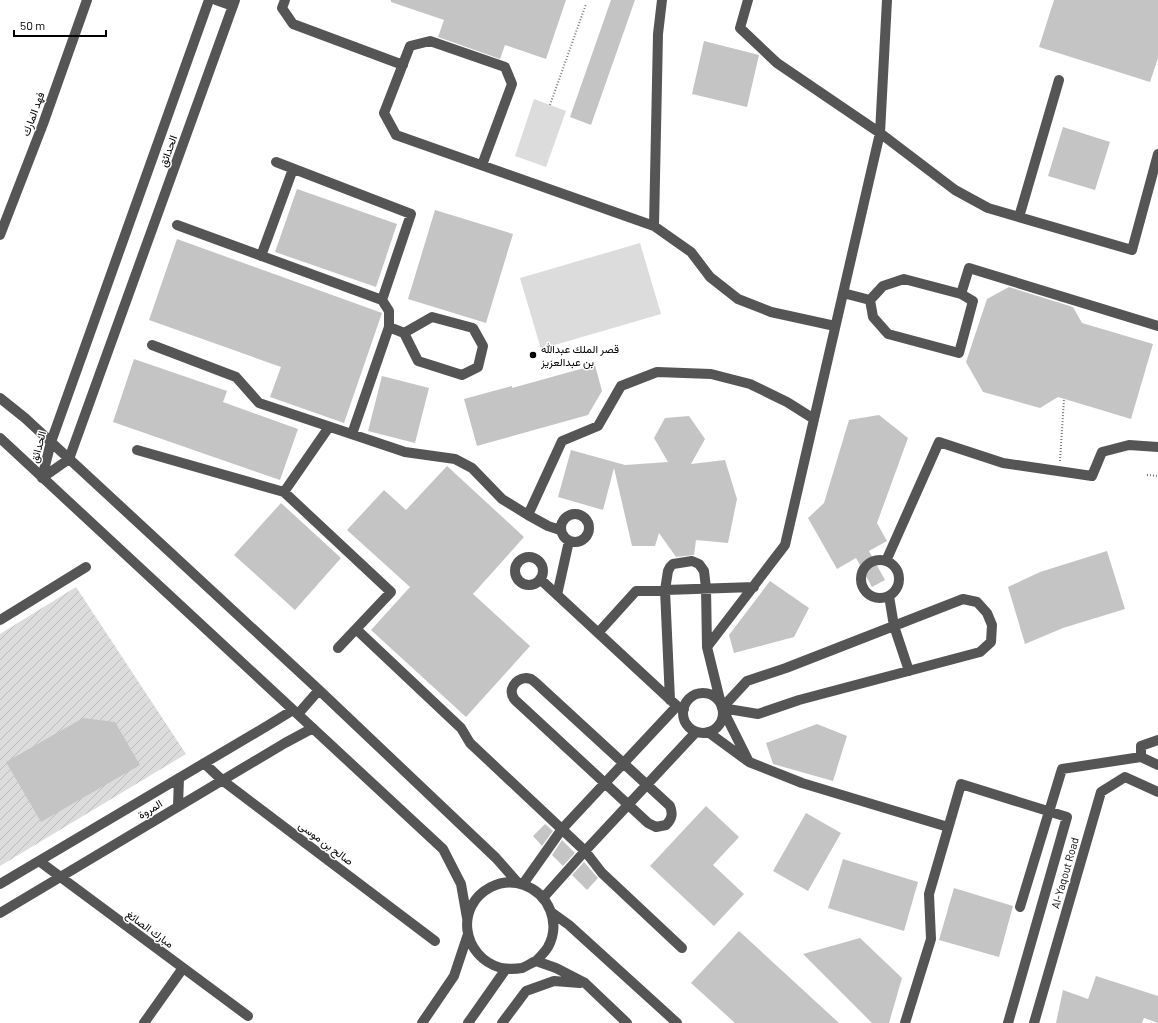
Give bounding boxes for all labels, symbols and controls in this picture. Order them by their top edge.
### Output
scale bar [14,12,106,38]
text: 50 m [20,18,45,32]
street label: فهد المارك [19,90,47,138]
street label: الحدائق [156,133,180,169]
place label: قصر الملك عبدالله بن عبدالعزيز [540,342,619,369]
marker: قصر الملك عبدالله بن عبدالعزيز [528,350,538,360]
street label: الحدائق [27,429,49,465]
street label: المروة [135,796,165,822]
street label: صالح بن موسى [295,818,356,869]
street label: Al-Yaqout Road [1048,836,1081,910]
street label: مبارك الصائغ [123,907,177,952]

